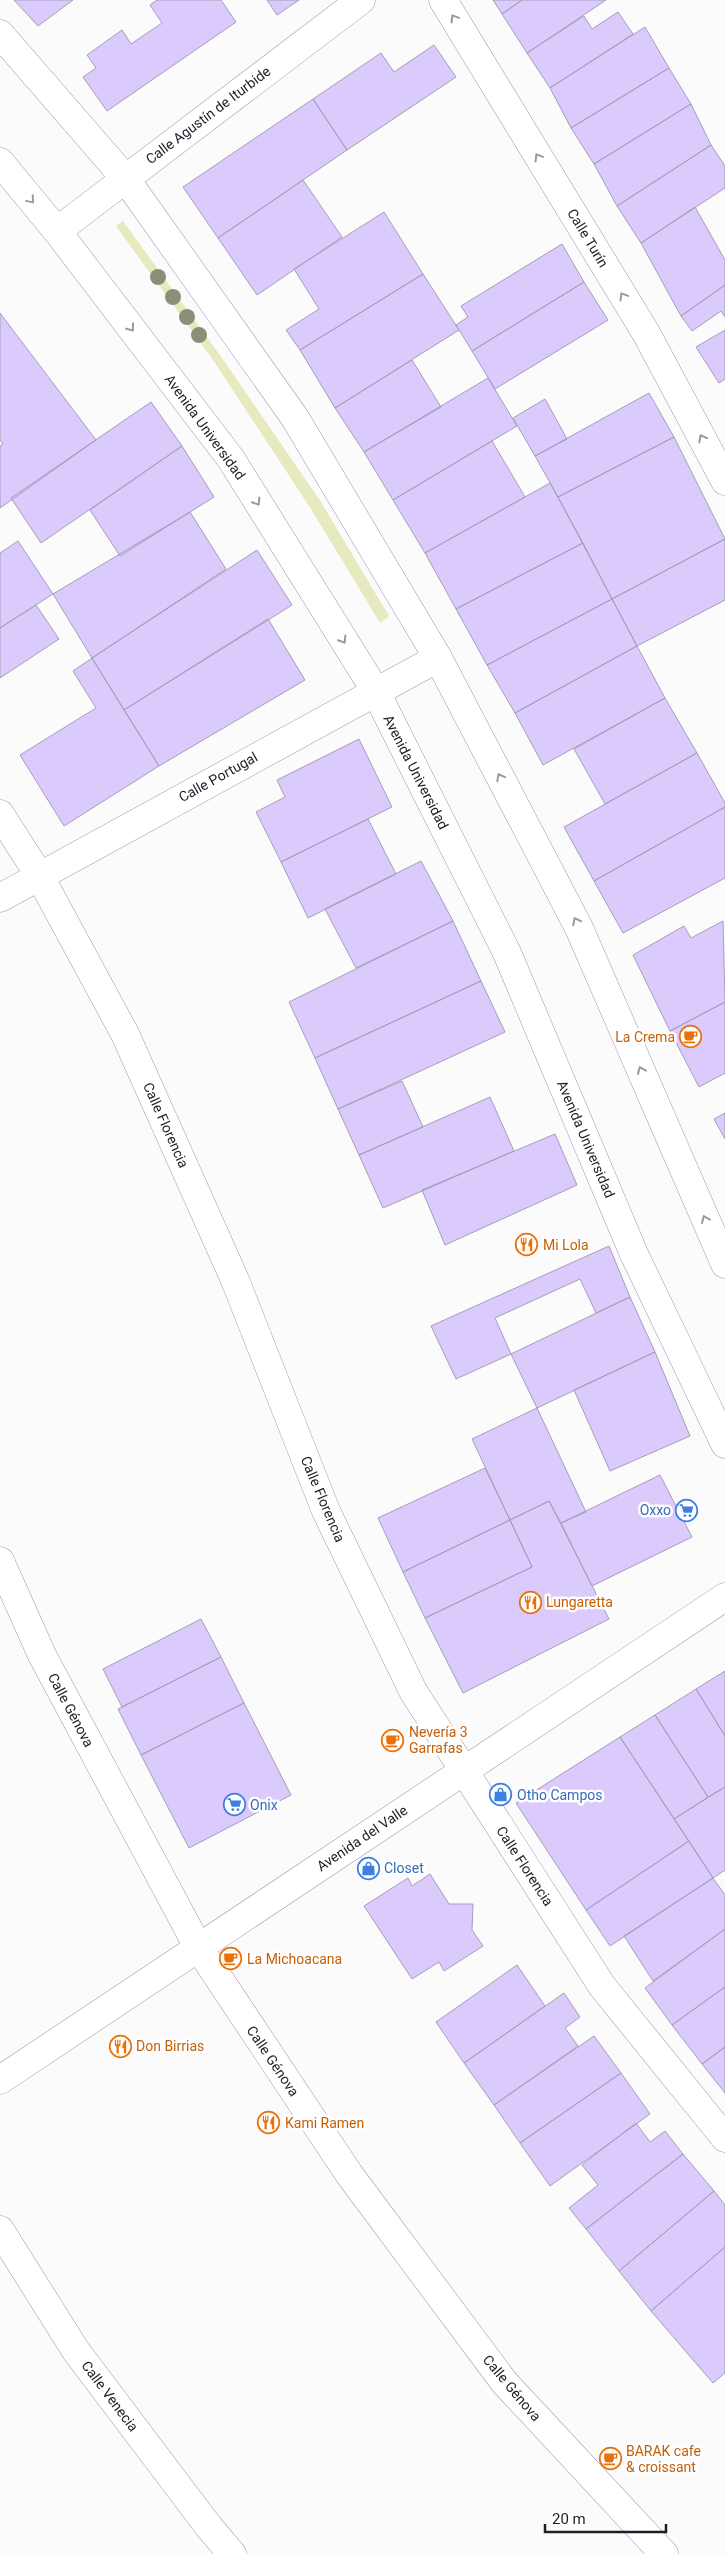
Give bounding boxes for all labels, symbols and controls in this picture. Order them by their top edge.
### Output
one-way arrow [451,14,460,23]
street label: Calle Agustín de Iturbide [143,63,273,167]
one-way arrow [535,153,545,162]
one-way arrow [25,194,34,203]
street label: Calle Turín [564,206,612,270]
one-way arrow [619,292,629,301]
one-way arrow [125,322,134,332]
street label: Avenida Universidad [161,371,249,483]
one-way arrow [698,434,708,443]
one-way arrow [251,496,261,505]
one-way arrow [337,634,347,643]
street label: Avenida Universidad [380,712,452,832]
street label: Calle Portugal [176,749,260,805]
one-way arrow [496,773,506,782]
one-way arrow [572,917,582,926]
cafe icon: La Crema [679,1025,703,1049]
place label: La Crema [615,1029,675,1045]
one-way arrow [636,1066,647,1075]
street label: Avenida Universidad [554,1078,618,1200]
street label: Calle Florencia [140,1080,192,1170]
one-way arrow [701,1215,711,1224]
restaurant icon: Mi Lola [515,1233,539,1257]
place label: Mi Lola [543,1237,589,1253]
street label: Calle Florencia [298,1454,348,1544]
supermarket icon: Oxxo [675,1498,699,1522]
place label: Oxxo [640,1502,671,1518]
restaurant icon: Lungaretta [518,1590,542,1614]
place label: Lungaretta [546,1594,613,1610]
street label: Calle Génova [45,1670,97,1750]
place label: Nevería 3 Garrafas [409,1724,468,1756]
cafe icon: Nevería 3 Garrafas [381,1728,405,1752]
shop icon: Otho Campos [489,1783,513,1807]
place label: Otho Campos [517,1787,602,1803]
supermarket icon: Onix [222,1793,246,1817]
place label: Onix [250,1797,278,1813]
street label: Avenida del Valle [314,1802,410,1874]
street label: Calle Florencia [493,1823,557,1909]
shop icon: Closet [356,1856,380,1880]
place label: Closet [384,1860,424,1876]
cafe icon: La Michoacana [219,1947,243,1971]
place label: La Michoacana [247,1951,342,1967]
street label: Calle Génova [244,2023,302,2099]
restaurant icon: Don Birrias [108,2034,132,2058]
place label: Don Birrias [136,2038,204,2054]
restaurant icon: Kami Ramen [257,2111,281,2135]
place label: Kami Ramen [285,2115,364,2131]
street label: Calle Génova [480,2352,544,2424]
street label: Calle Venecia [78,2358,142,2434]
place label: BARAK cafe & croissant [626,2443,701,2475]
cafe icon: BARAK cafe & croissant [598,2447,622,2471]
scale bar [545,2502,666,2534]
text: 20 m [552,2510,586,2528]

